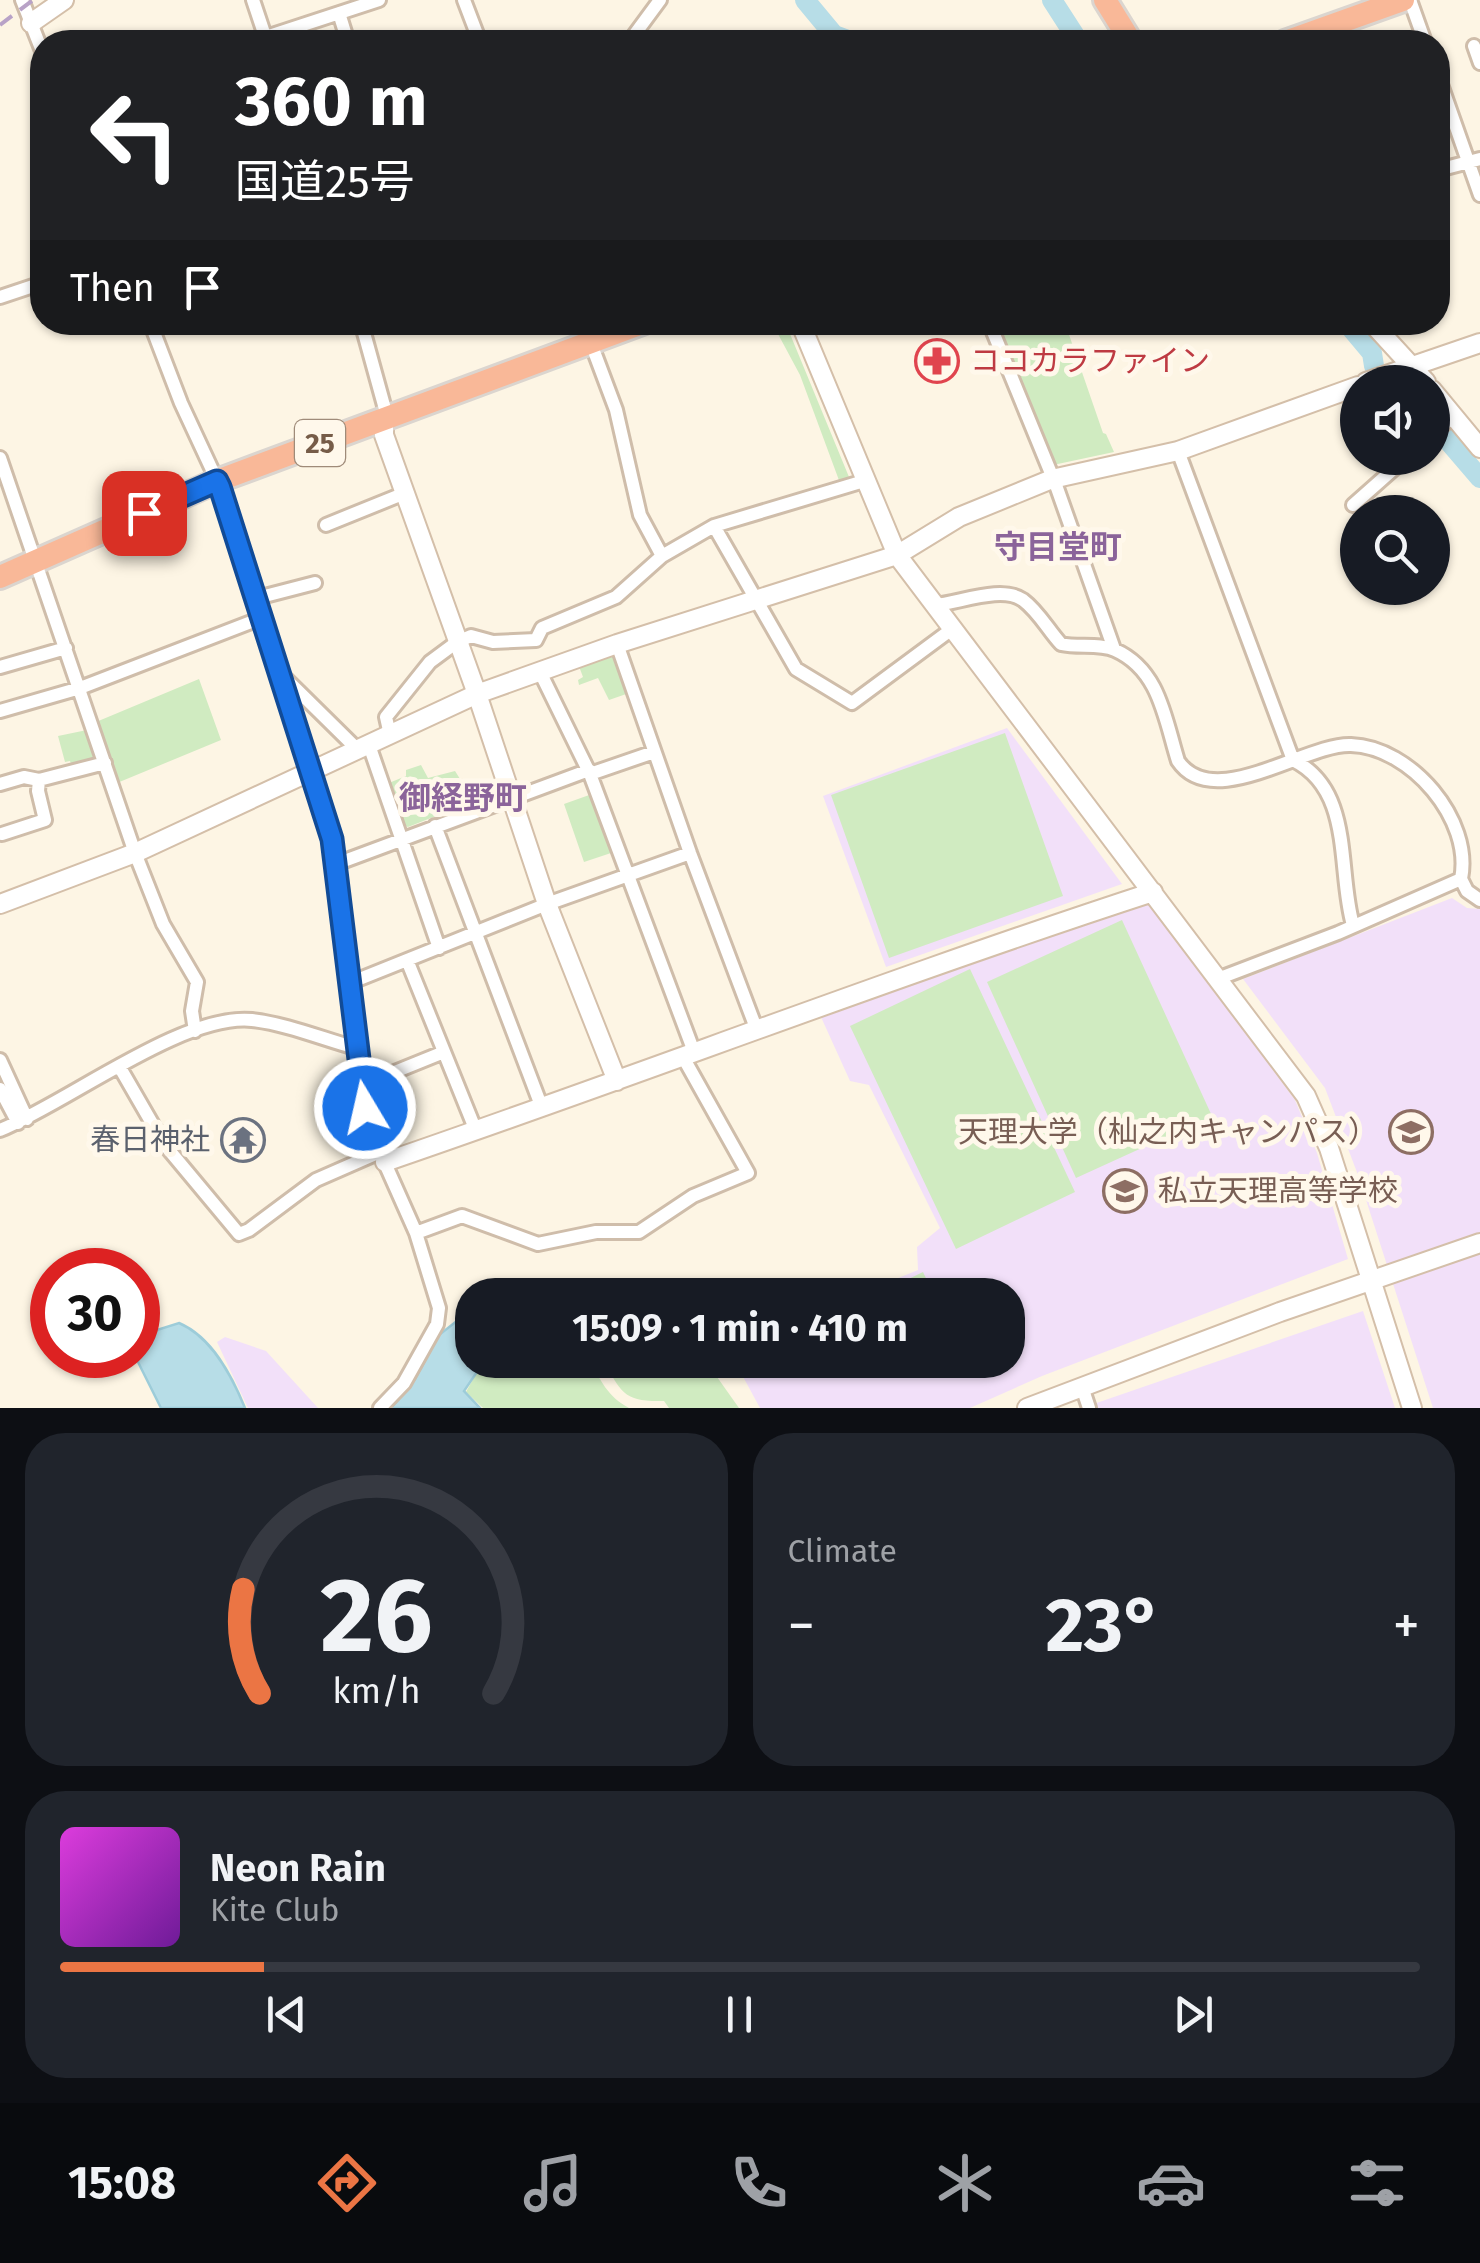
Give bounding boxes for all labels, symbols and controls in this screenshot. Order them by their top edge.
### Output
text: 360 m [235,60,428,144]
icon: left [70,70,200,200]
text: 国道25号 [235,155,415,209]
icon: arrive [175,260,230,315]
text: Then [70,265,155,311]
pharmacy icon: ココカラファイン [914,338,960,384]
place label: ココカラファイン [970,343,1210,379]
map controls [1340,365,1450,605]
button: sound [1340,365,1450,475]
road number: 25 [295,420,345,466]
pin [102,471,187,556]
icon: arrive [117,486,172,541]
button: search [1340,495,1450,605]
district label: 守目堂町 [994,528,1122,566]
district label: 御経野町 [399,779,527,817]
position arrow [313,1056,417,1160]
school or university icon: 天理大学（杣之内キャンパス） [1388,1109,1434,1155]
place label: 天理大学（杣之内キャンパス） [958,1114,1378,1150]
temple icon: 春日神社 [220,1117,266,1163]
place label: 春日神社 [90,1122,210,1158]
school or university icon: 私立天理高等学校 [1102,1168,1148,1214]
place label: 私立天理高等学校 [1158,1173,1398,1209]
speed limit sign: 30 [30,1248,160,1378]
text: 15:09 · 1 min · 410 m [572,1305,908,1351]
text: Climate [788,1532,897,1570]
text: 26 [320,1554,432,1679]
text: 23° [1046,1581,1162,1671]
text: − [788,1593,815,1659]
text: + [1393,1593,1420,1659]
text: km/h [332,1670,420,1712]
text: Neon Rain [210,1845,386,1891]
text: Kite Club [210,1891,339,1929]
icon: previous [259,1987,314,2042]
icon: pause [712,1987,767,2042]
icon: next [1166,1987,1221,2042]
icon: directions [312,2148,382,2218]
icon: music [518,2148,588,2218]
icon: phone [724,2148,794,2218]
icon: climate [930,2148,1000,2218]
icon: car [1136,2148,1206,2218]
icon: filters [1342,2148,1412,2218]
text: 15:08 [68,2156,176,2210]

